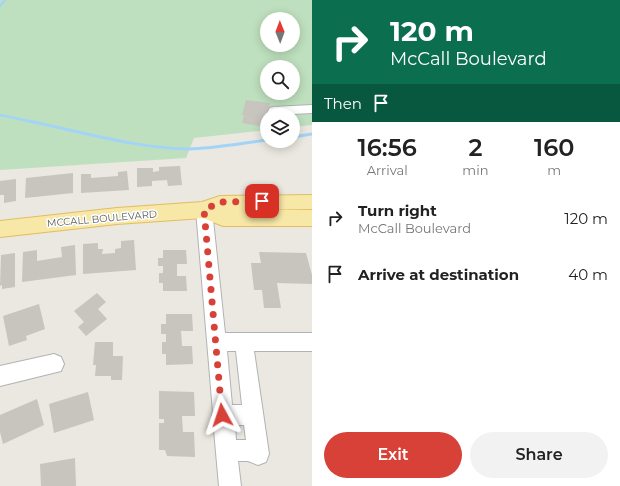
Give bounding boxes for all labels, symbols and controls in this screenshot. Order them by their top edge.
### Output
north arrow [260,12,300,52]
map controls [260,12,300,148]
text: 120 m [390,14,474,48]
icon: right [324,16,376,68]
text: McCall Boulevard [390,48,547,70]
button: search [260,60,300,100]
icon: arrive [370,92,392,114]
text: Then [324,94,362,113]
button: layers [260,108,300,148]
text: 16:56 [358,133,417,162]
text: 2 [468,133,482,162]
text: 160 [534,133,574,162]
text: Arrival [367,162,408,178]
text: min [462,162,488,178]
text: m [547,162,561,178]
pin [245,184,279,218]
icon: arrive [251,190,273,212]
text: Turn right [358,201,437,220]
street label: MCCALL BOULEVARD [46,207,158,230]
icon: right [324,207,346,229]
text: 120 m [564,209,608,228]
text: McCall Boulevard [358,220,471,236]
icon: arrive [324,263,346,285]
text: Arrive at destination [358,265,519,284]
text: 40 m [568,265,608,284]
position arrow [201,394,243,436]
button: Exit [324,432,462,478]
button: Share [470,432,608,478]

